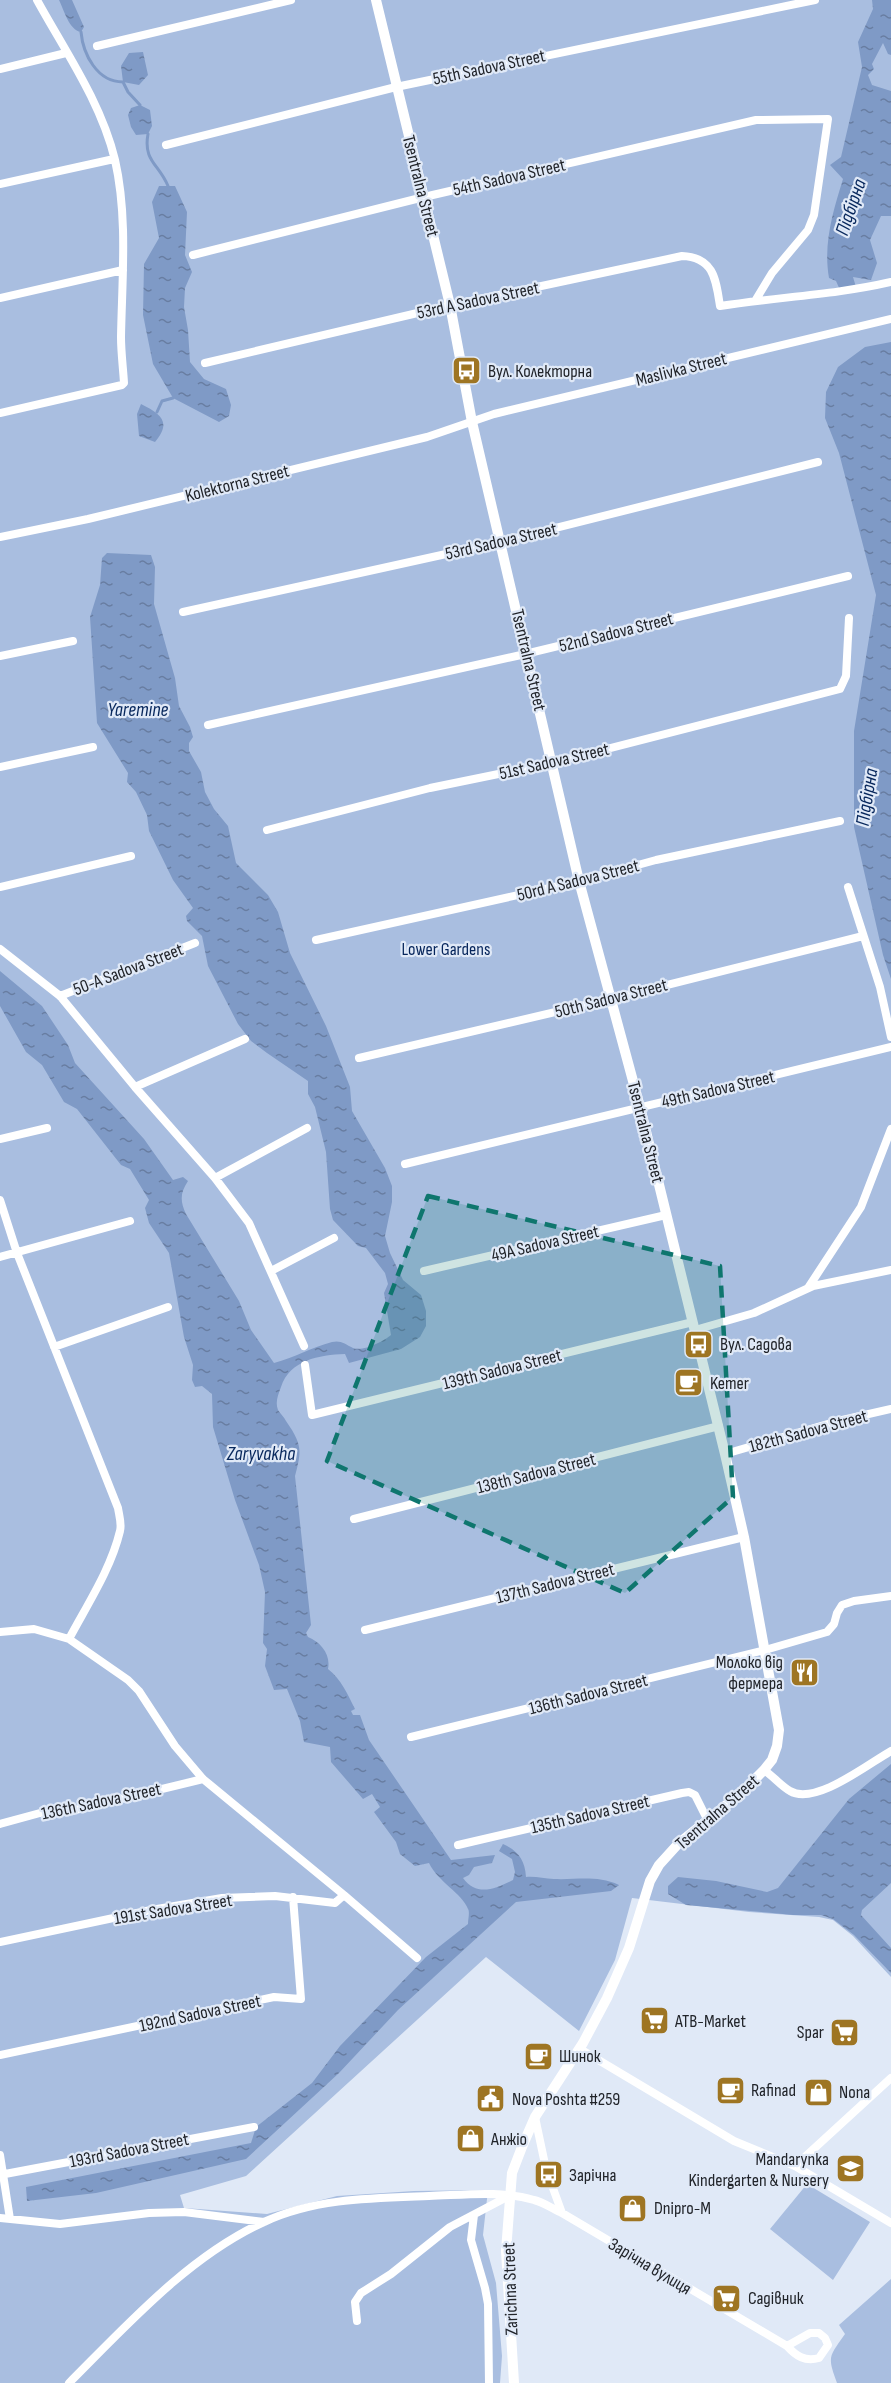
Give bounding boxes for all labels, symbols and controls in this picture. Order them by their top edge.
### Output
street label: 55th Sadova Street [431,45,548,90]
street label: Tsentralna Street [398,133,443,240]
street label: 54th Sadova Street [451,154,568,201]
water label: Підбірна [830,176,872,239]
street label: 53rd A Sadova Street [415,277,542,324]
street label: Maslivka Street [634,348,729,391]
bus stop icon: Вул. Колекторна [451,355,483,387]
place label: Вул. Колекторна [488,361,592,382]
street label: Kolektorna Street [183,460,292,507]
street label: 53rd Sadova Street [443,518,559,565]
street label: Tsentralna Street [507,607,551,714]
street label: 52nd Sadova Street [557,608,676,657]
water label: Yaremine [108,698,169,722]
street label: 51st Sadova Street [497,739,612,784]
water label: Підбірна [851,767,883,828]
street label: 50rd A Sadova Street [515,855,642,906]
street label: 50-A Sadova Street [70,939,187,1000]
park label: Lower Gardens [402,939,490,960]
street label: 50th Sadova Street [553,974,670,1023]
street label: 49th Sadova Street [659,1066,777,1113]
street label: Tsentralna Street [623,1079,668,1186]
street label: 49A Sadova Street [489,1221,602,1266]
bus stop icon: Вул. Садова [683,1328,715,1360]
place label: Вул. Садова [720,1334,792,1355]
street label: 139th Sadova Street [440,1344,564,1394]
cafe icon: Kemer [673,1367,705,1399]
place label: Kemer [710,1373,749,1394]
street label: 182th Sadova Street [747,1405,870,1457]
water label: Zaryvakha [226,1442,295,1466]
street label: 138th Sadova Street [475,1448,598,1498]
street label: 137th Sadova Street [494,1559,617,1608]
place label: Молоко від фермера [716,1652,783,1694]
restaurant icon: Молоко від фермера [788,1656,820,1688]
street label: 136th Sadova Street [527,1669,650,1719]
street label: Tsentralna Street [671,1770,764,1854]
street label: 136th Sadova Street [39,1778,163,1824]
street label: 135th Sadova Street [529,1791,652,1838]
street label: 191st Sadova Street [113,1890,234,1929]
street label: 192nd Sadova Street [137,1990,263,2037]
supermarket icon: ATB-Market [638,2005,670,2037]
place label: ATB-Market [674,2011,746,2032]
supermarket icon: Spar [829,2016,861,2048]
place label: Spar [797,2022,824,2043]
cafe icon: Шинок [522,2040,554,2072]
place label: Шинок [559,2046,601,2067]
cafe icon: Rafinad [714,2074,746,2106]
shop icon: Nona [802,2076,834,2108]
place label: Rafinad [751,2080,796,2101]
place label: Nona [839,2082,870,2103]
public building icon: Nova Poshta #259 [475,2083,507,2115]
place label: Nova Poshta #259 [512,2089,620,2110]
shop icon: Анжіо [454,2123,486,2155]
street label: 193rd Sadova Street [68,2129,191,2172]
place label: Анжіо [490,2129,527,2150]
place label: Mandarynka Kindergarten & Nursery [688,2149,829,2191]
school or university icon: Mandarynka Kindergarten & Nursery [834,2153,866,2185]
bus stop icon: Зарічна [532,2159,564,2191]
place label: Зарічна [569,2165,616,2186]
shop icon: Dnipro-M [617,2192,649,2224]
place label: Dnipro-M [654,2198,711,2219]
street label: Зарічна вулиця [604,2233,695,2299]
street label: Zarichna Street [498,2242,523,2336]
supermarket icon: Садівник [711,2282,743,2314]
place label: Садівник [748,2288,804,2309]

